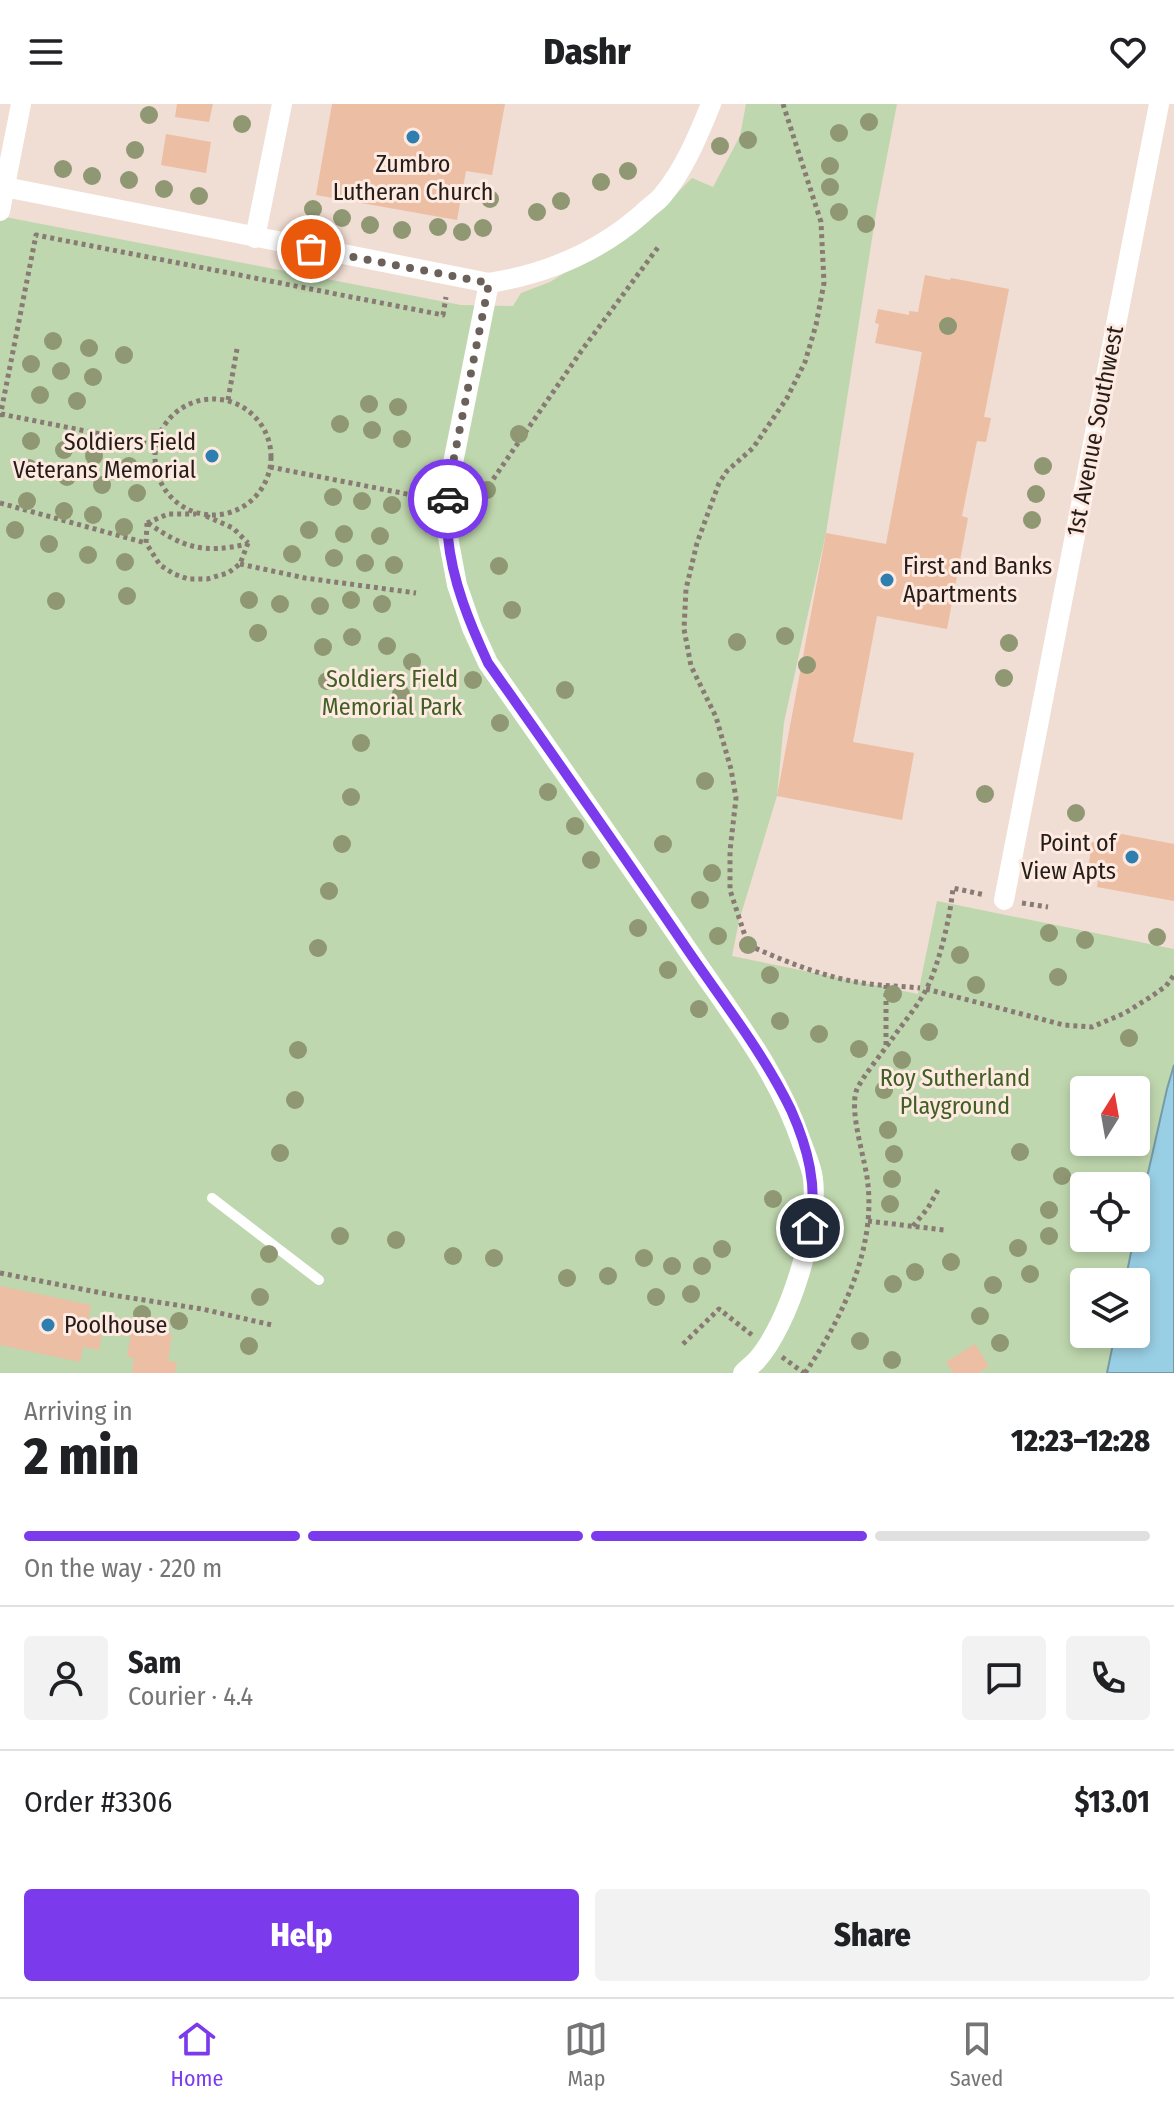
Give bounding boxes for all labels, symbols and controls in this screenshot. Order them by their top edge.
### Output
icon: menu [24,30,68,74]
text: Dashr [544,30,630,74]
icon: heart [1106,30,1150,74]
marker: Zumbro Lutheran Church [404,128,422,146]
place label: Zumbro Lutheran Church [333,150,493,206]
pin [277,215,345,283]
icon: bag [289,227,333,271]
street label: 1st Avenue Southwest [1061,323,1129,539]
place label: Soldiers Field Veterans Memorial [13,428,196,484]
marker: Soldiers Field Veterans Memorial [203,447,221,465]
courier [408,459,488,539]
icon: car [426,477,470,521]
place label: First and Banks Apartments [903,552,1052,608]
marker: First and Banks Apartments [878,571,896,589]
park label: Soldiers Field Memorial Park [322,665,463,721]
place label: Point of View Apts [1021,829,1118,885]
marker: Point of View Apts [1123,848,1141,866]
park label: Roy Sutherland Playground [880,1064,1030,1120]
north arrow [1070,1076,1150,1156]
map controls [1070,1076,1150,1348]
button: locate [1070,1172,1150,1252]
pin [776,1194,844,1262]
icon: home [788,1206,832,1250]
button: layers [1070,1268,1150,1348]
place label: Poolhouse [64,1311,167,1339]
marker: Poolhouse [39,1316,57,1334]
text: Arriving in [24,1396,133,1427]
text: 12:23–12:28 [1011,1423,1150,1459]
text: 2 min [24,1425,139,1488]
text: On the way · 220 m [24,1553,222,1584]
button: person [24,1636,108,1720]
button: chat [962,1636,1046,1720]
button: phone [1066,1636,1150,1720]
text: Sam [128,1645,181,1681]
text: Courier · 4.4 [128,1681,253,1712]
text: Order #3306 [24,1784,172,1820]
text: $13.01 [1074,1784,1150,1820]
button: Help [24,1889,579,1981]
button: Share [595,1889,1150,1981]
tab: Home [171,2017,223,2092]
tab: Map [564,2017,608,2092]
tab: Saved [950,2017,1003,2092]

